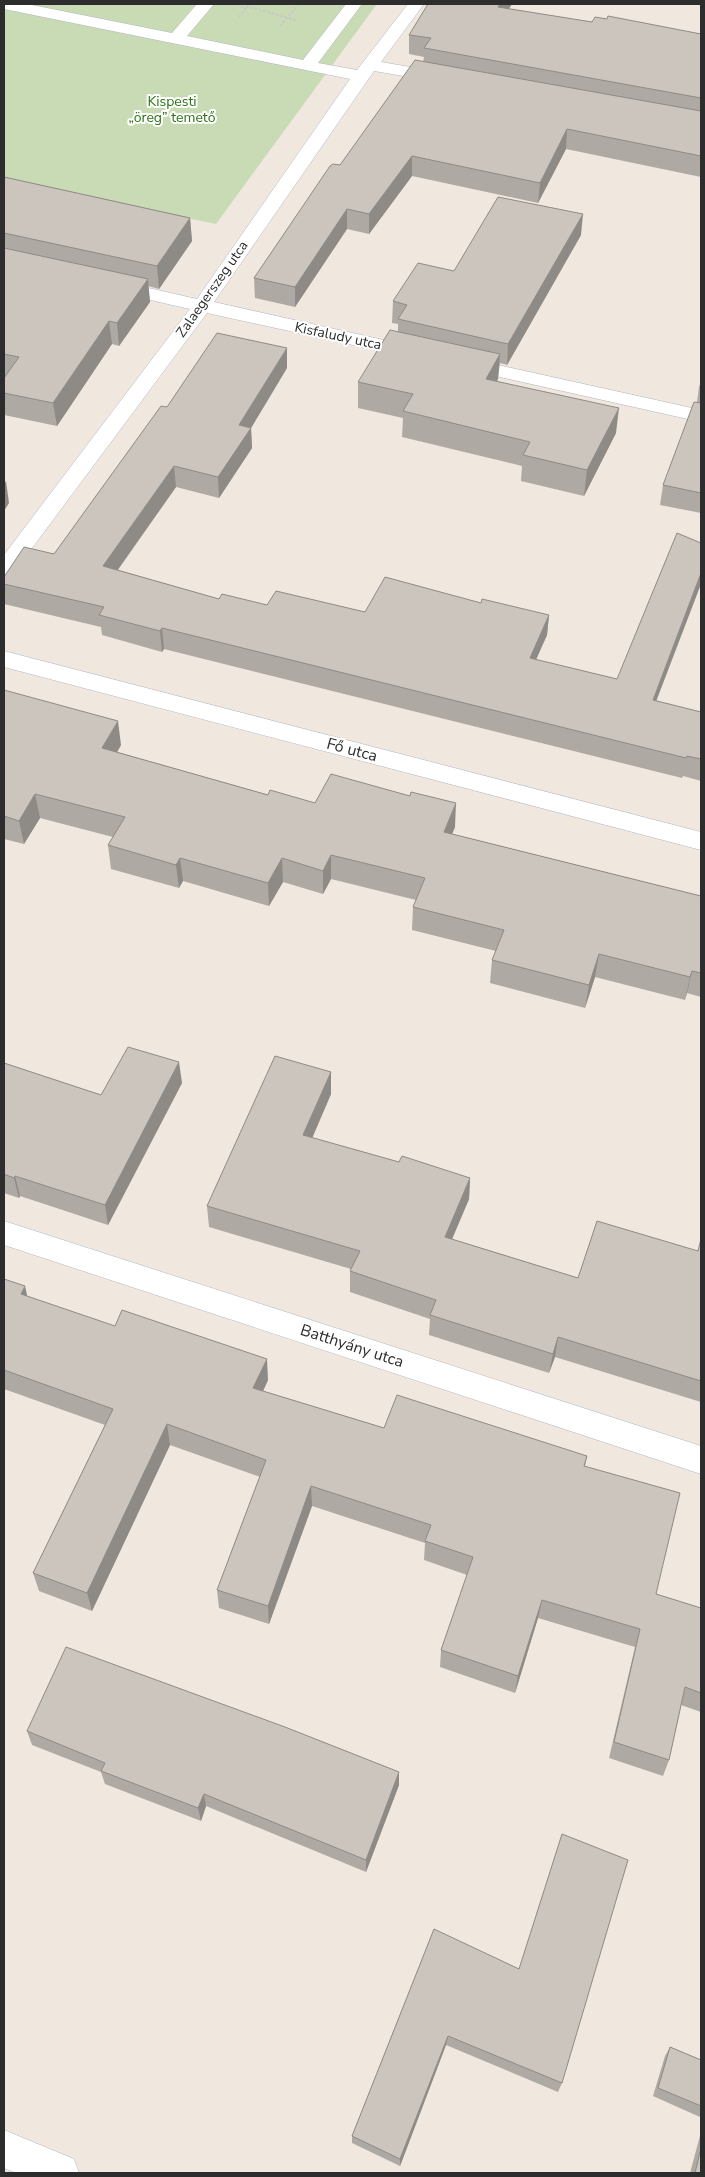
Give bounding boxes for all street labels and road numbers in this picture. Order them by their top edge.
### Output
street label: Zalaegerszeg utca [172,237,252,341]
street label: Kisfaludy utca [293,318,383,354]
street label: Fő utca [324,733,380,767]
street label: Batthyány utca [297,1319,407,1373]

